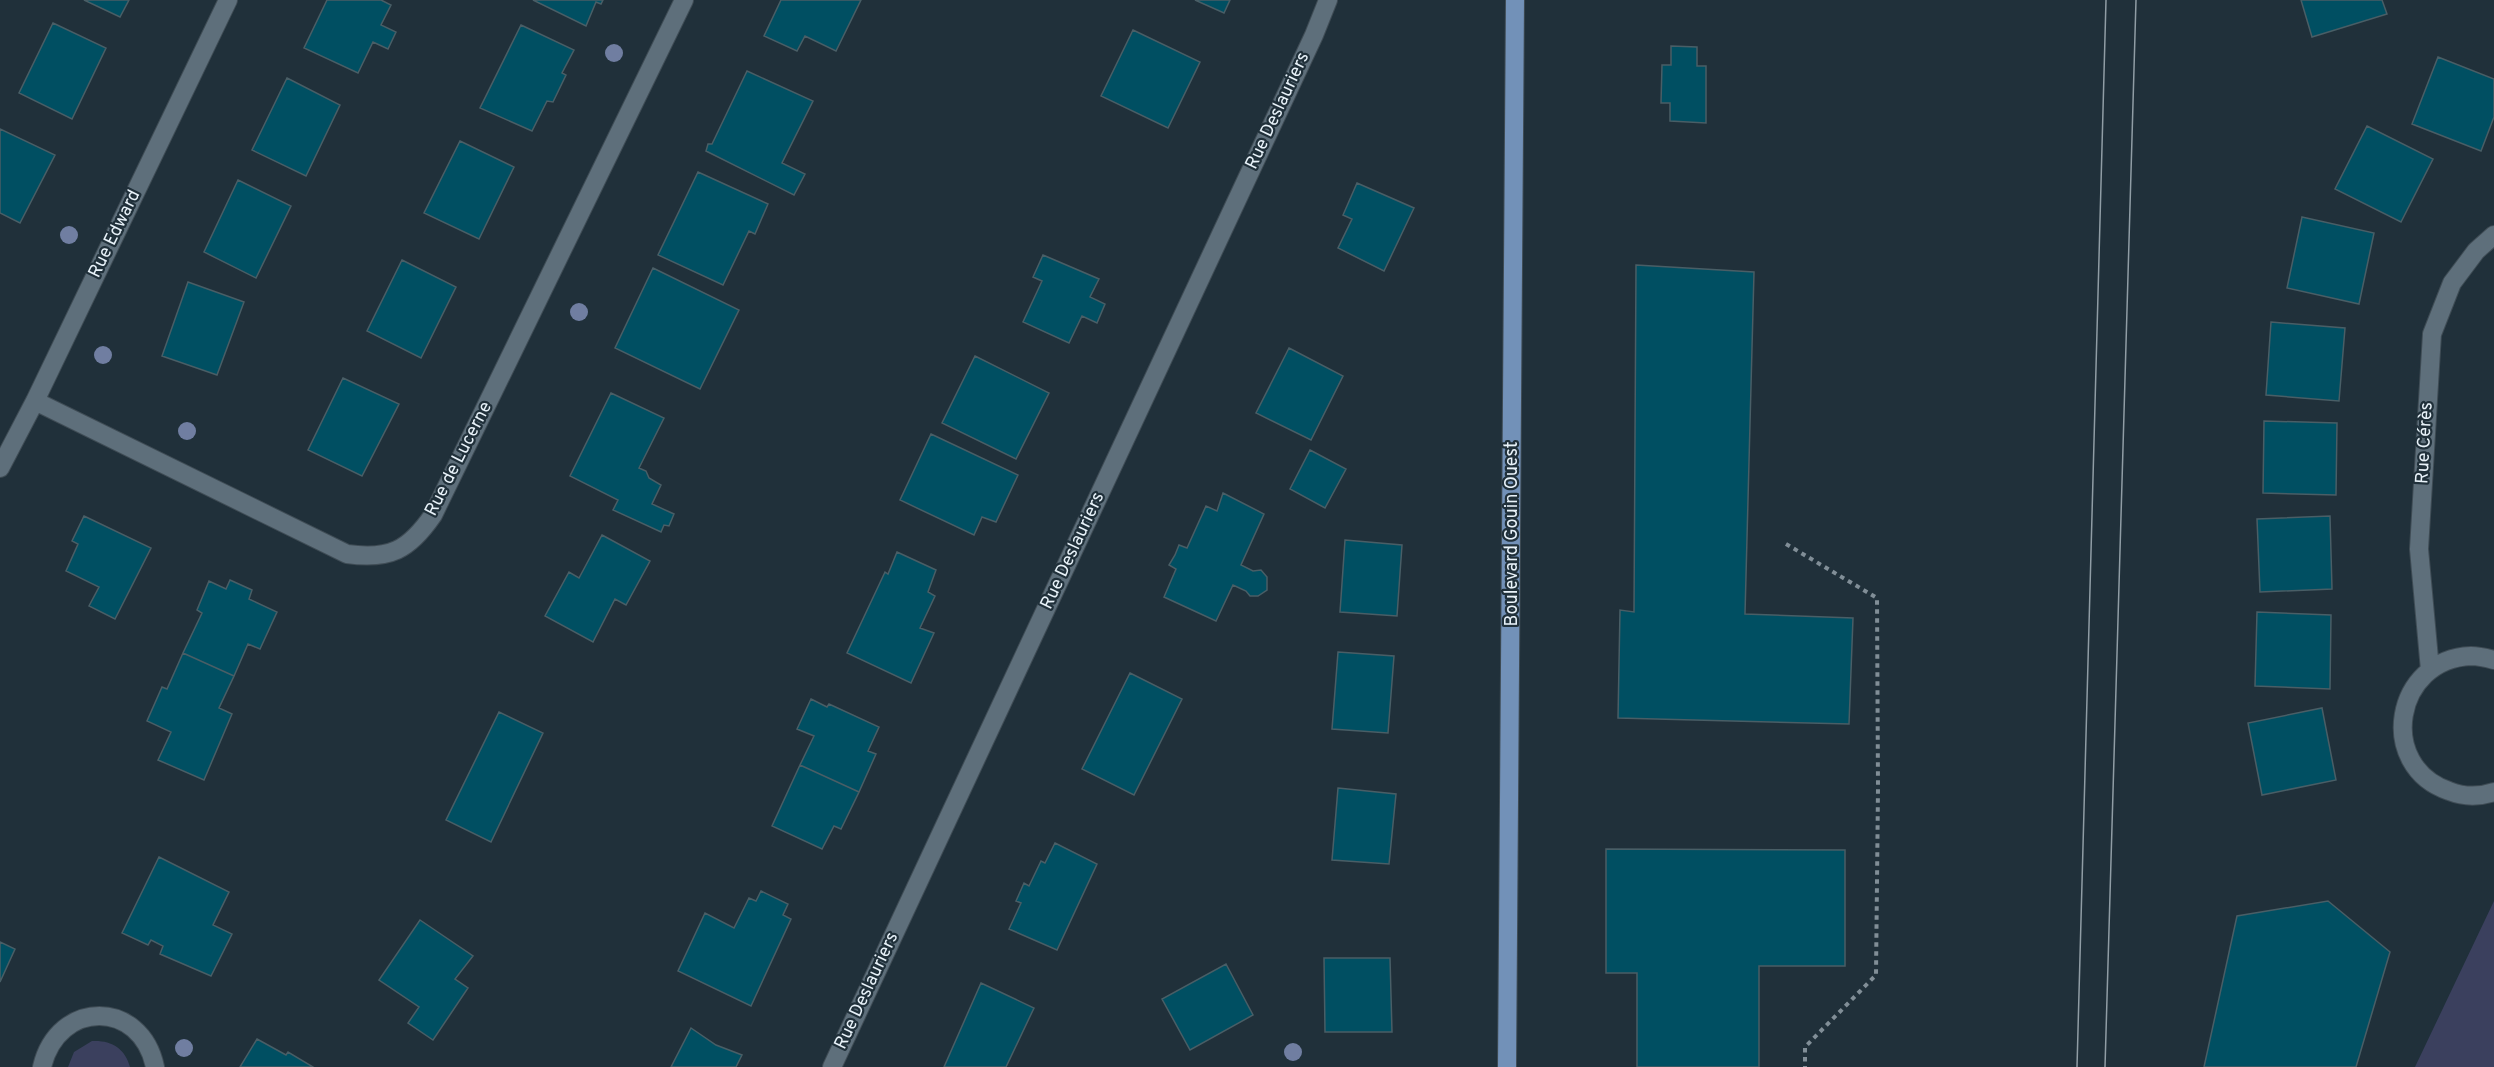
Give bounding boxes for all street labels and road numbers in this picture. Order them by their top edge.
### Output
street label: Rue Deslauriers [1241,49,1315,173]
street label: Rue Edward [84,186,146,282]
street label: Rue de Lucerne [420,398,498,520]
street label: Rue Cérès [2411,401,2439,485]
street label: Boulevard Gouin Ouest [1501,442,1524,626]
street label: Rue Deslauriers [1036,489,1110,613]
street label: Rue Deslauriers [830,929,904,1053]

